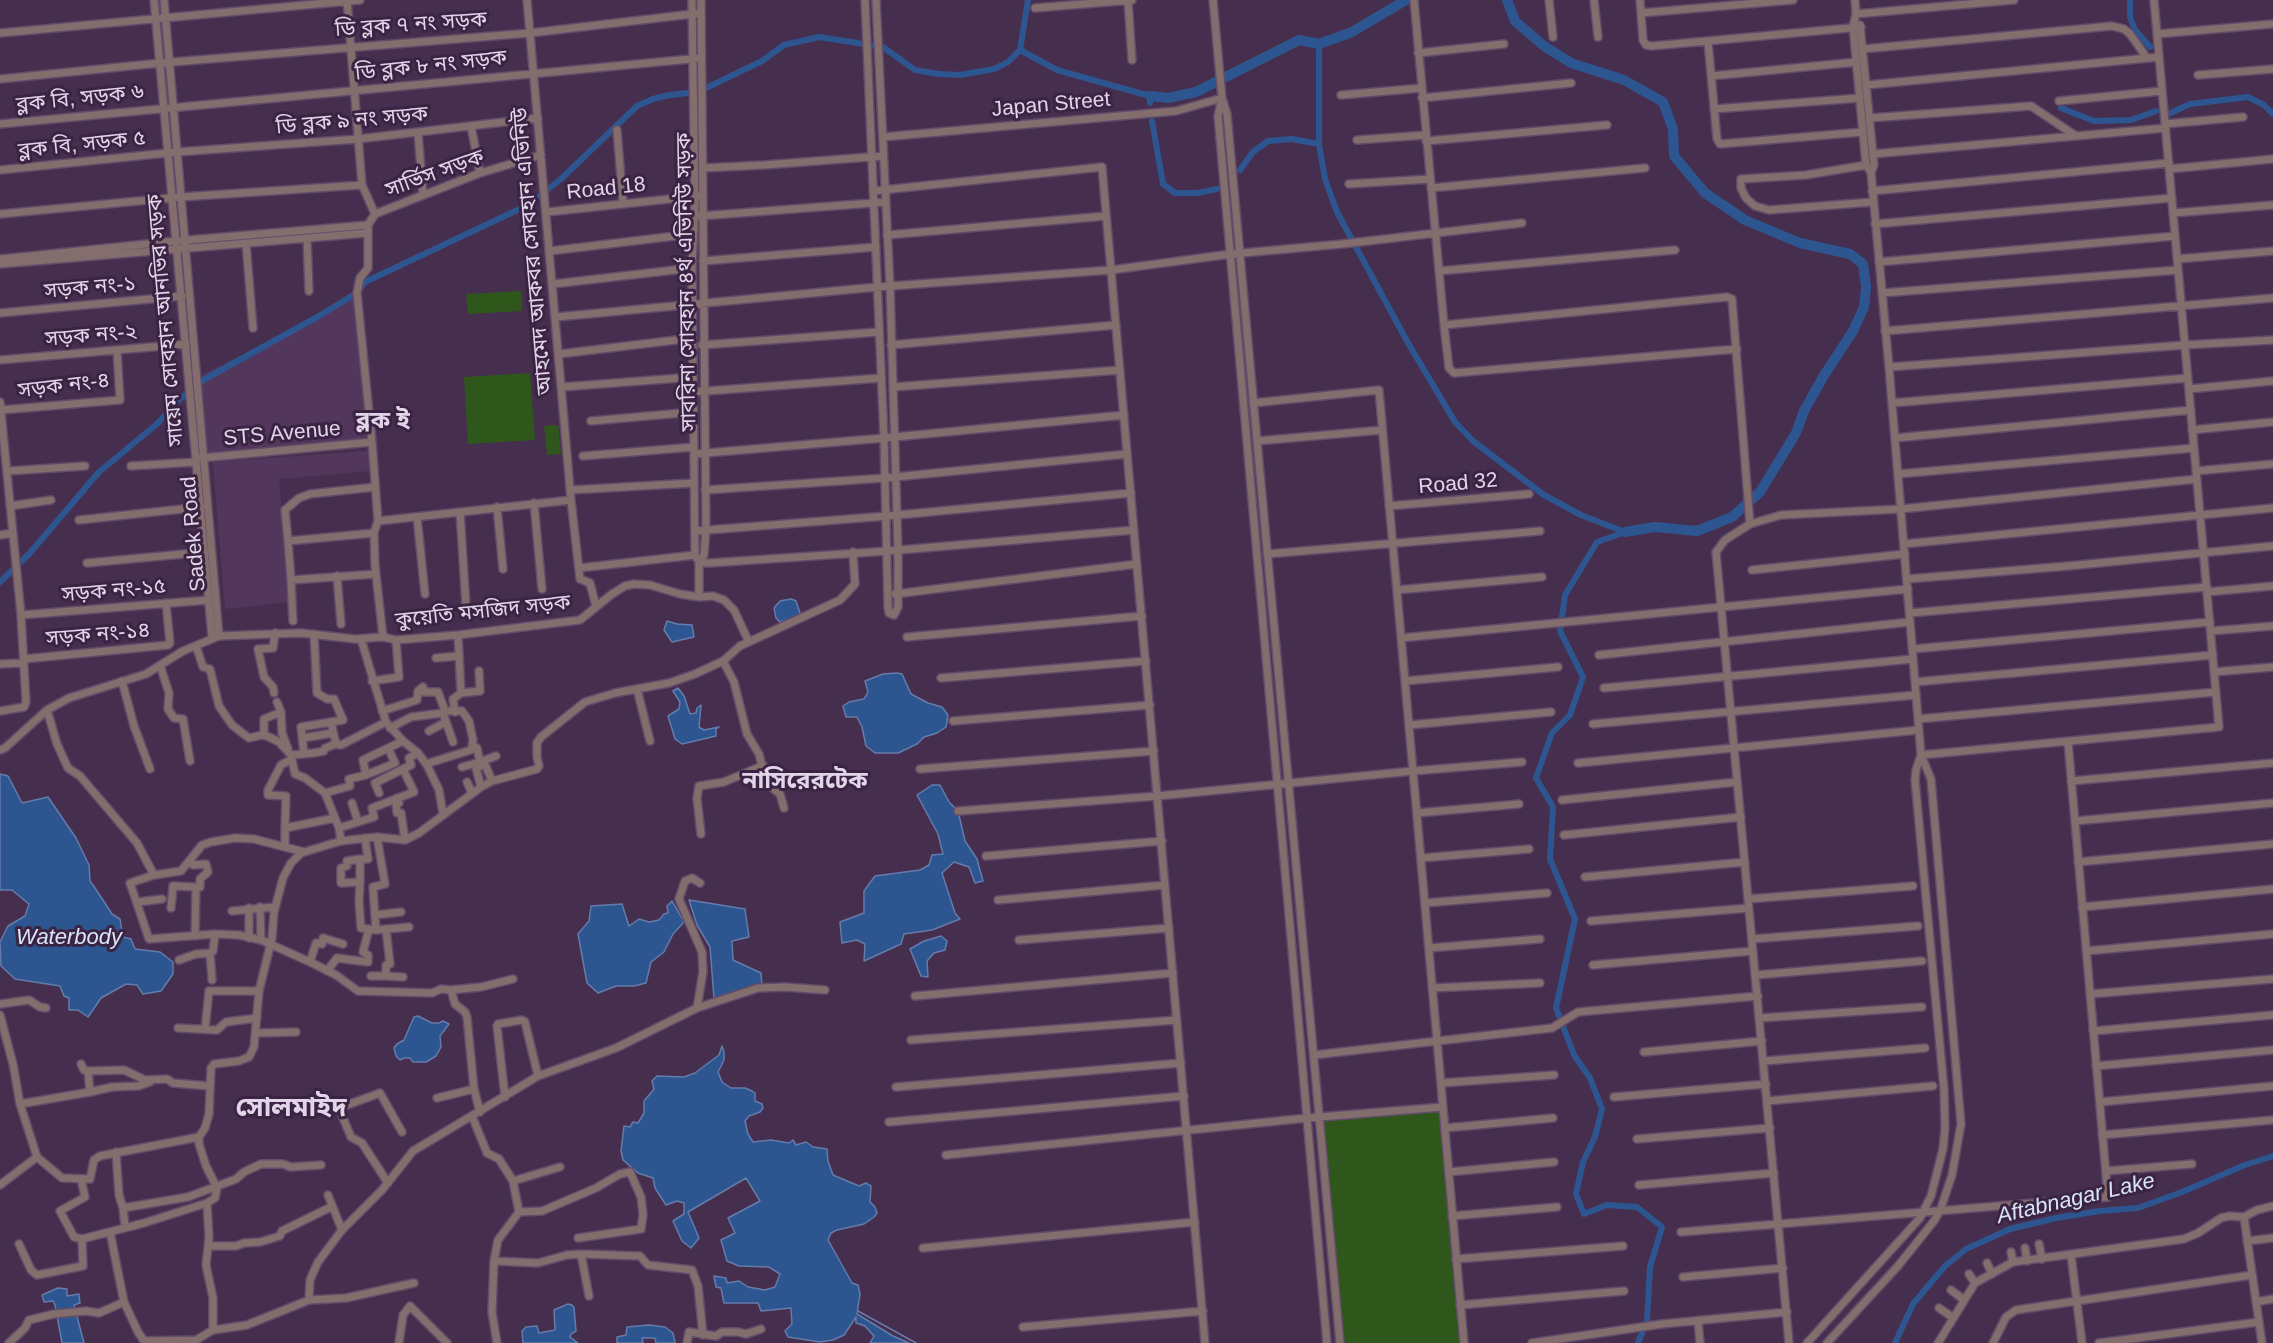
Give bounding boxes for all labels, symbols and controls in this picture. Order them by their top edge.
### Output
street label: ডি ব্লক ৭ নং সড়ক [334,7,488,43]
street label: ডি ব্লক ৮ নং সড়ক [354,46,508,86]
street label: ব্লক বি, সড়ক ৬ [15,80,145,118]
street label: Japan Street [991,87,1111,123]
street label: ডি ব্লক ৯ নং সড়ক [275,102,429,140]
street label: আহমেদ আকবর সোবহান এভিনিউ [508,106,558,396]
street label: ব্লক বি, সড়ক ৫ [17,126,147,164]
street label: সাবরিনা সোবহান ৪র্থ এভিনিউ সড়ক [672,132,702,432]
street label: সার্ভিস সড়ক [382,145,488,203]
street label: Road 18 [565,172,647,206]
street label: সায়েম সোবহান আনভির সড়ক [142,193,190,447]
street label: সড়ক নং-১ [43,271,137,305]
street label: সড়ক নং-২ [44,319,138,353]
street label: সড়ক নং-৪ [17,368,111,404]
district label: ব্লক ই [356,407,410,435]
street label: STS Avenue [222,416,342,452]
street label: Road 32 [1417,468,1499,500]
street label: Sadek Road [176,475,212,593]
street label: সড়ক নং-১৫ [61,574,167,608]
street label: কুয়েতি মসজিদ সড়ক [394,590,572,634]
street label: সড়ক নং-১৪ [45,618,151,652]
district label: নাসিরেরটেক [743,767,867,795]
water label: Waterbody [16,925,122,951]
district label: সোলমাইদ [236,1093,346,1125]
water label: Aftabnagar Lake [1994,1168,2158,1230]

